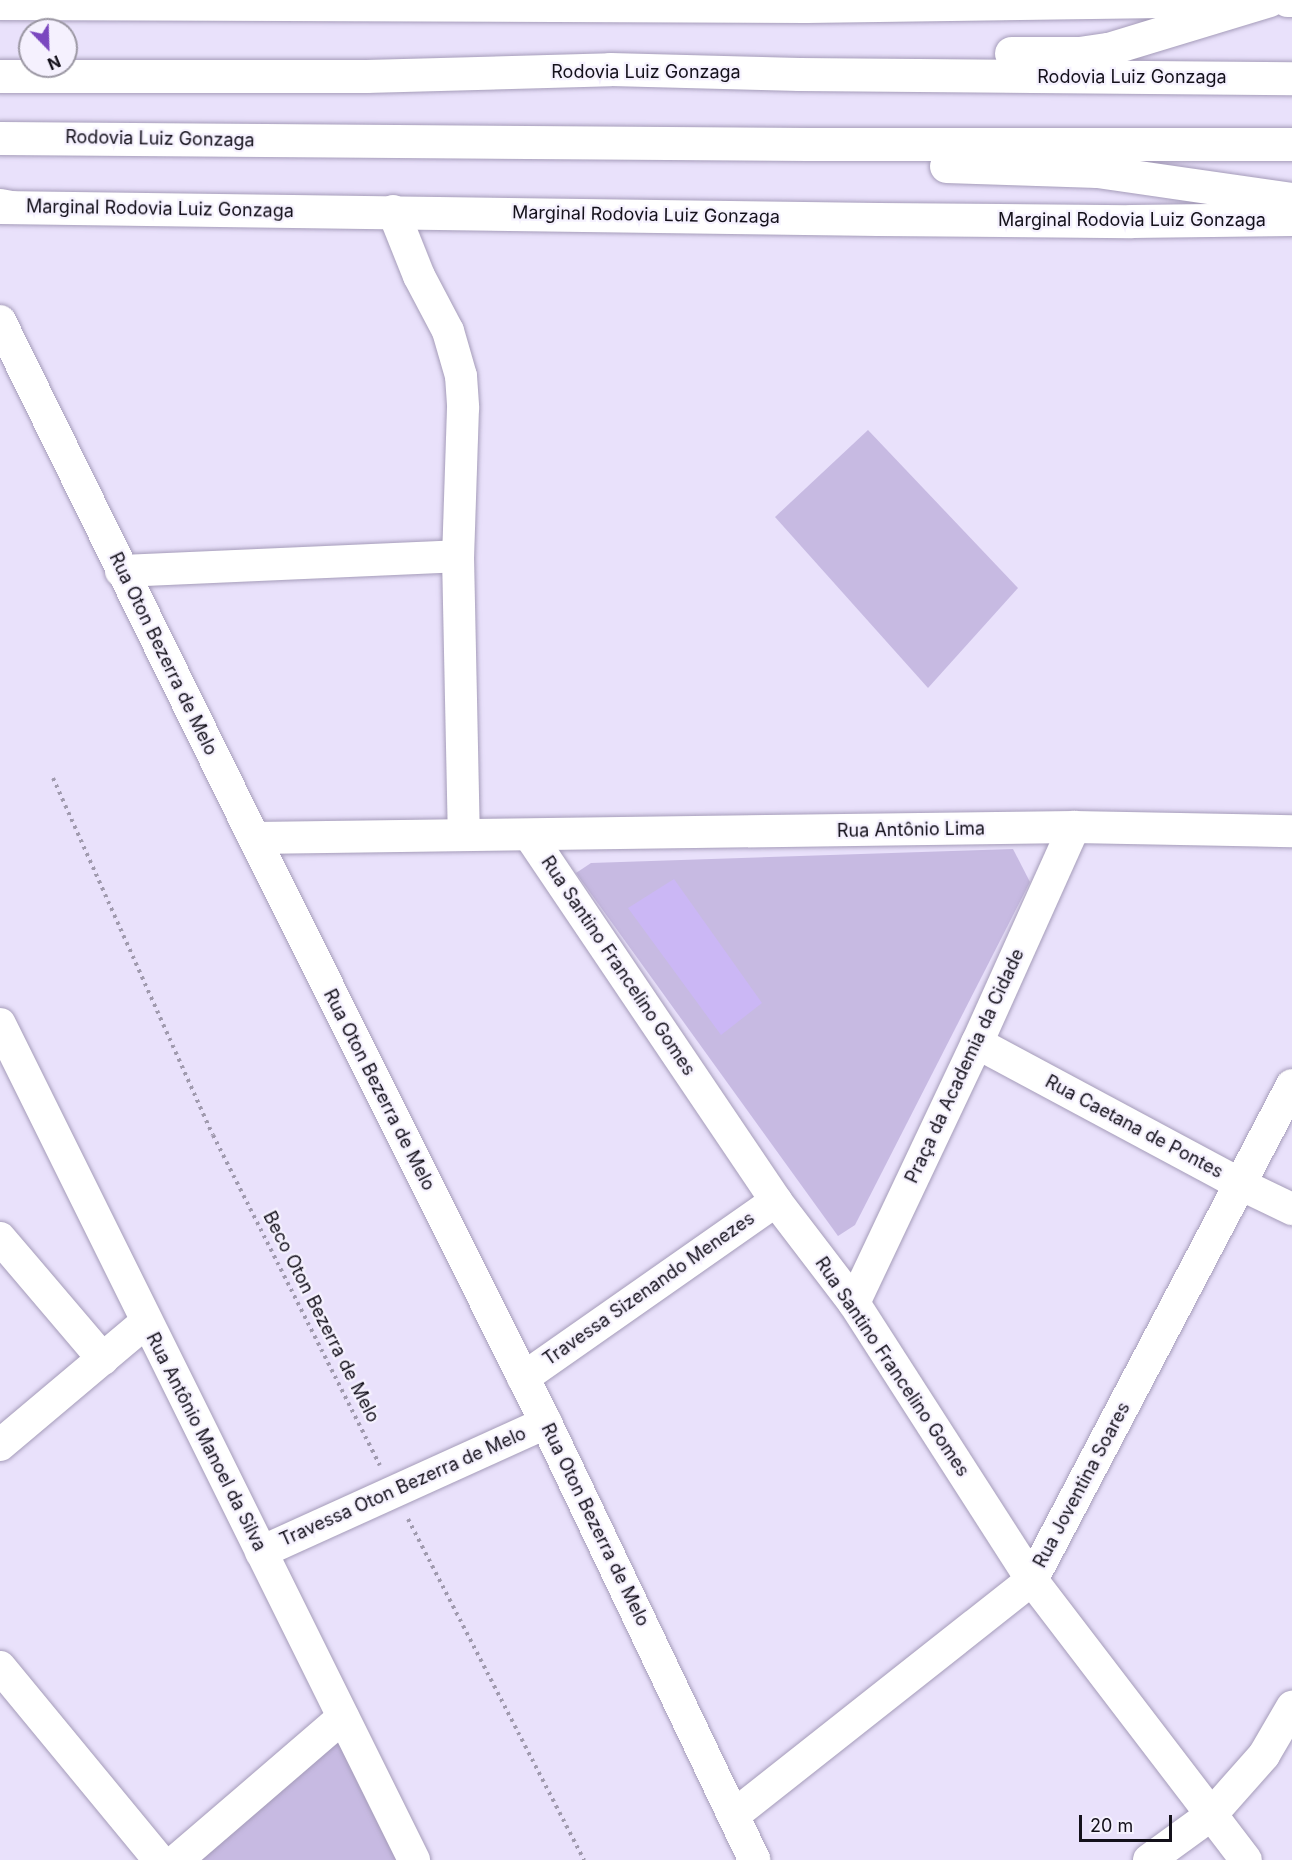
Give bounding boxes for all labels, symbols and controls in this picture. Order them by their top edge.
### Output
north arrow [18,18,78,78]
text: N [45,51,64,74]
street label: Rodovia Luiz Gonzaga [551,61,741,83]
street label: Rodovia Luiz Gonzaga [1037,66,1227,88]
street label: Rodovia Luiz Gonzaga [65,127,255,151]
street label: Marginal Rodovia Luiz Gonzaga [26,196,294,222]
street label: Marginal Rodovia Luiz Gonzaga [512,202,780,228]
street label: Marginal Rodovia Luiz Gonzaga [998,209,1266,231]
street label: Rua Oton Bezerra de Melo [104,549,222,759]
street label: Rua Antônio Lima [837,818,985,842]
street label: Rua Santino Francelino Gomes [536,852,700,1080]
street label: Praça da Academia da Cidade [901,945,1029,1187]
street label: Rua Oton Bezerra de Melo [319,986,439,1194]
street label: Rua Caetana de Pontes [1041,1071,1227,1183]
street label: Beco Oton Bezerra de Melo [258,1208,384,1426]
street label: Travessa Sizenando Menezes [539,1208,759,1370]
street label: Rua Santino Francelino Gomes [810,1253,974,1481]
street label: Rua Antônio Manoel da Silva [141,1329,271,1555]
street label: Rua Joventina Soares [1029,1399,1135,1571]
street label: Rua Oton Bezerra de Melo [536,1420,654,1630]
street label: Travessa Oton Bezerra de Melo [277,1423,529,1551]
scale bar [1082,1803,1175,1841]
text: 20 m [1090,1815,1133,1836]

